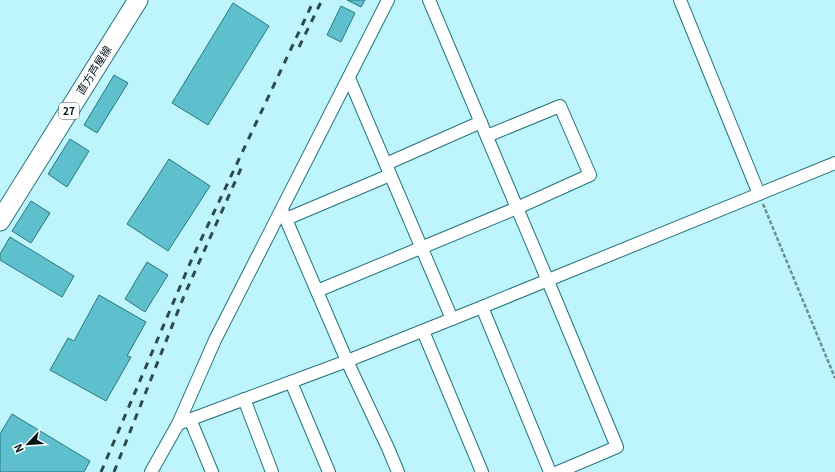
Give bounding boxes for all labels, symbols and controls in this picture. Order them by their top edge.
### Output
street label: 直方芦屋線 [72,42,115,97]
road number: 27 [59,103,79,119]
north arrow [8,424,48,464]
text: N [9,442,27,456]

